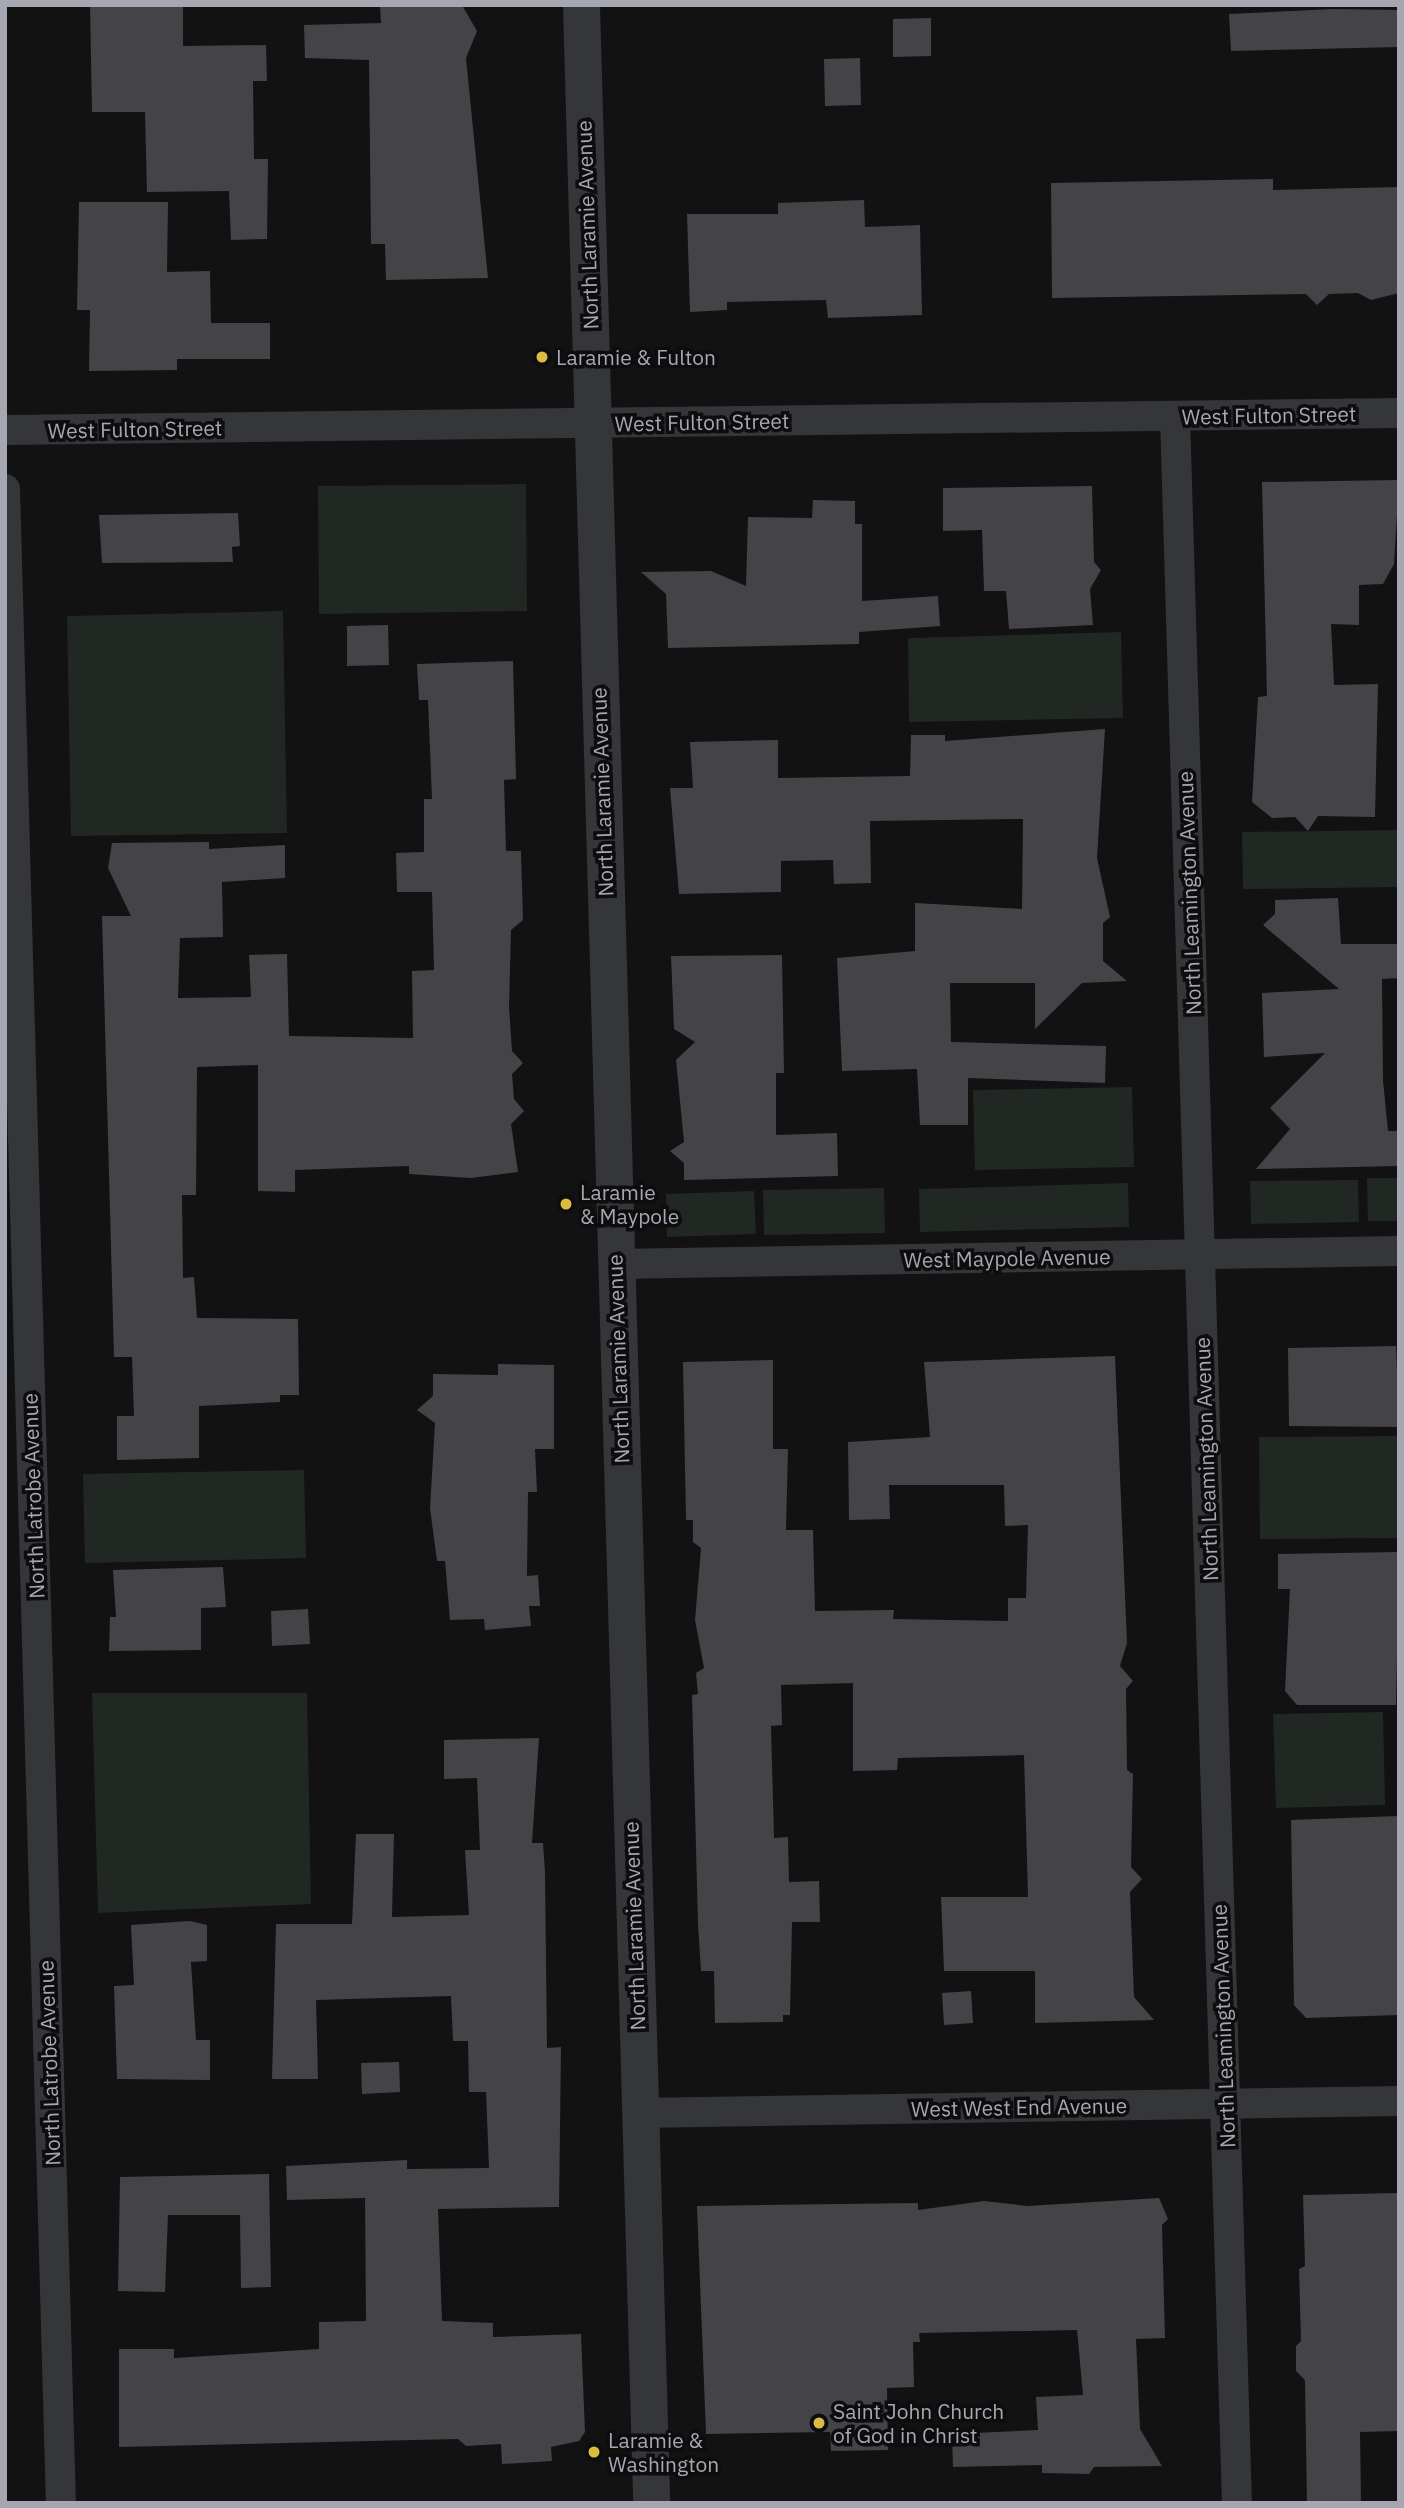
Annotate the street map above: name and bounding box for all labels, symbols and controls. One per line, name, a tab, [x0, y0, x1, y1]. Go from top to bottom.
street label: North Laramie Avenue	[571, 120, 603, 330]
place label: Laramie & Fulton	[556, 344, 716, 370]
marker: Laramie & Fulton	[534, 349, 550, 365]
street label: West Fulton Street	[1181, 401, 1357, 429]
street label: West Fulton Street	[614, 408, 790, 436]
street label: West Fulton Street	[47, 415, 223, 443]
street label: North Laramie Avenue	[586, 687, 618, 897]
street label: North Leamington Avenue	[1172, 770, 1206, 1016]
place label: Laramie & Maypole	[580, 1179, 679, 1229]
marker: Laramie & Maypole	[558, 1196, 574, 1212]
street label: West Maypole Avenue	[903, 1244, 1111, 1272]
street label: North Laramie Avenue	[602, 1254, 634, 1464]
street label: North Leamington Avenue	[1189, 1336, 1223, 1582]
street label: North Latrobe Avenue	[17, 1393, 49, 1599]
street label: North Laramie Avenue	[618, 1821, 650, 2031]
street label: North Leamington Avenue	[1206, 1903, 1240, 2149]
street label: North Latrobe Avenue	[33, 1960, 65, 2166]
street label: West West End Avenue	[911, 2093, 1127, 2121]
place label: Saint John Church of God in Christ	[833, 2398, 1004, 2448]
marker: Saint John Church of God in Christ	[811, 2415, 827, 2431]
place label: Laramie & Washington	[608, 2427, 719, 2477]
marker: Laramie & Washington	[586, 2444, 602, 2460]

